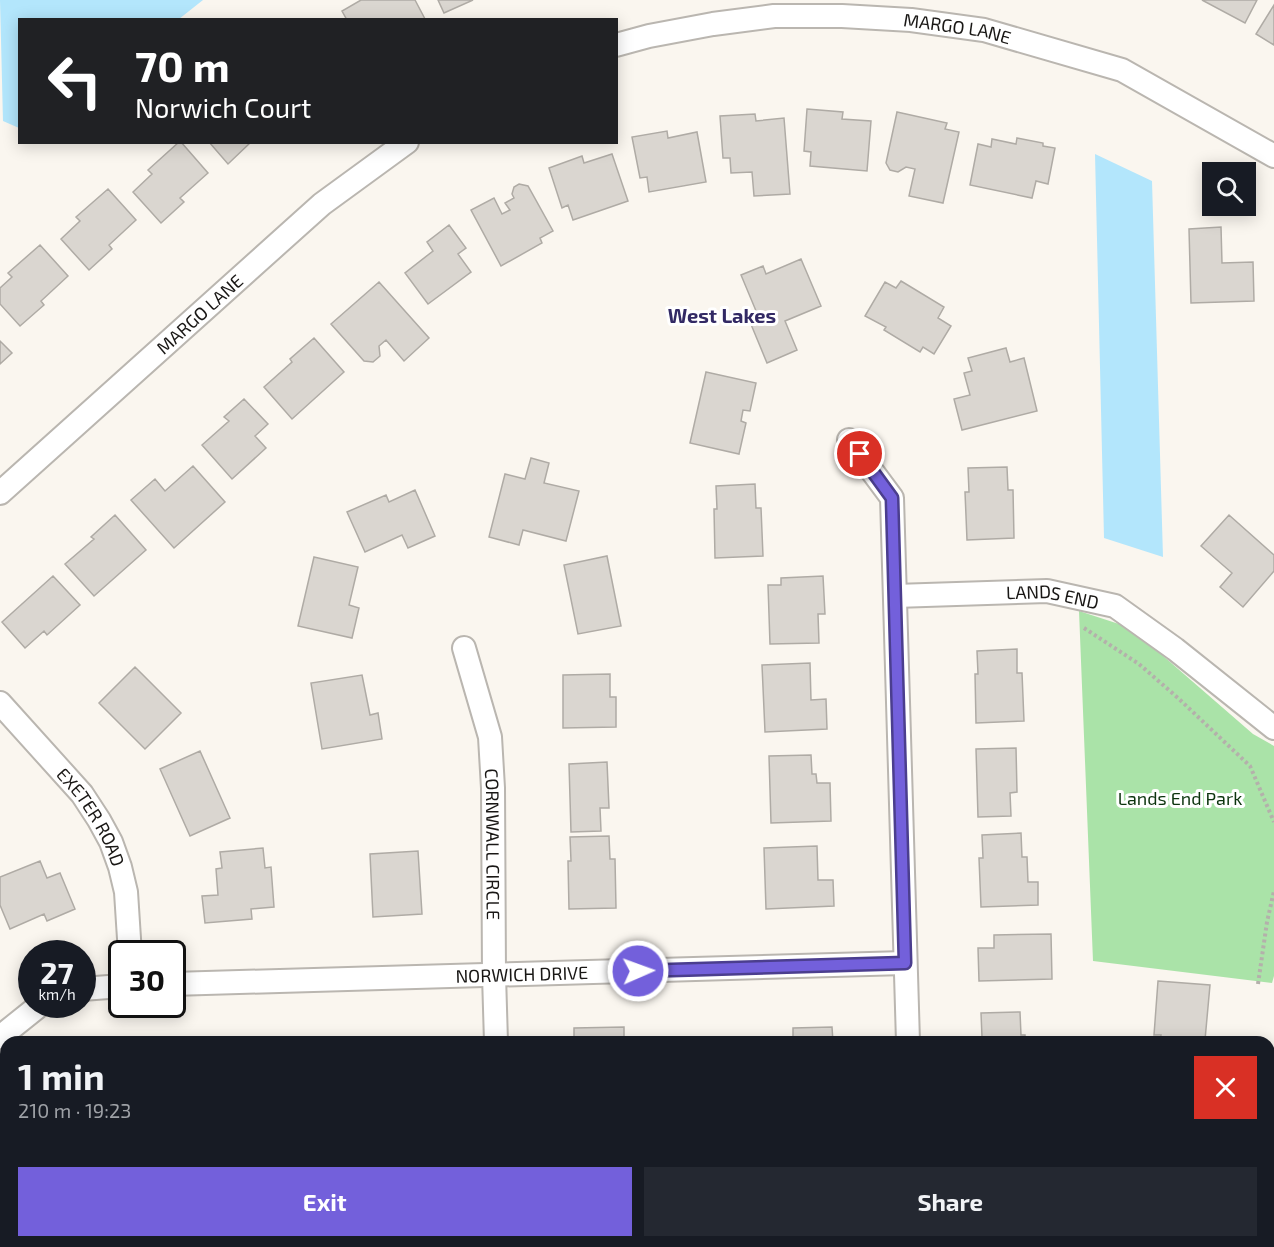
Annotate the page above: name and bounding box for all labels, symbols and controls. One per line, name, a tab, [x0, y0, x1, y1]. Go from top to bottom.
street label: MARGO LANE	[902, 8, 1014, 48]
text: 70 m	[135, 40, 230, 90]
icon: left	[36, 42, 114, 120]
text: Norwich Court	[135, 91, 311, 123]
map controls	[1202, 162, 1256, 216]
button: search	[1202, 162, 1256, 216]
street label: MARGO LANE	[152, 269, 247, 358]
district label: West Lakes	[668, 303, 776, 327]
pin	[834, 428, 885, 479]
icon: arrive	[843, 437, 876, 470]
street label: LANDS END	[1006, 580, 1101, 613]
street label: EXETER ROAD	[52, 763, 130, 869]
street label: CORNWALL CIRCLE	[481, 768, 505, 920]
park label: Lands End Park	[1118, 787, 1242, 809]
position arrow	[606, 939, 670, 1003]
speed limit sign: 30	[108, 940, 186, 1018]
text: 27	[40, 954, 74, 990]
street label: NORWICH DRIVE	[455, 961, 589, 987]
text: km/h	[38, 985, 76, 1003]
text: 1 min	[18, 1054, 105, 1097]
button: close	[1194, 1056, 1257, 1119]
text: 210 m · 19:23	[18, 1098, 131, 1122]
button: Exit	[18, 1167, 632, 1236]
button: Share	[644, 1167, 1257, 1236]

